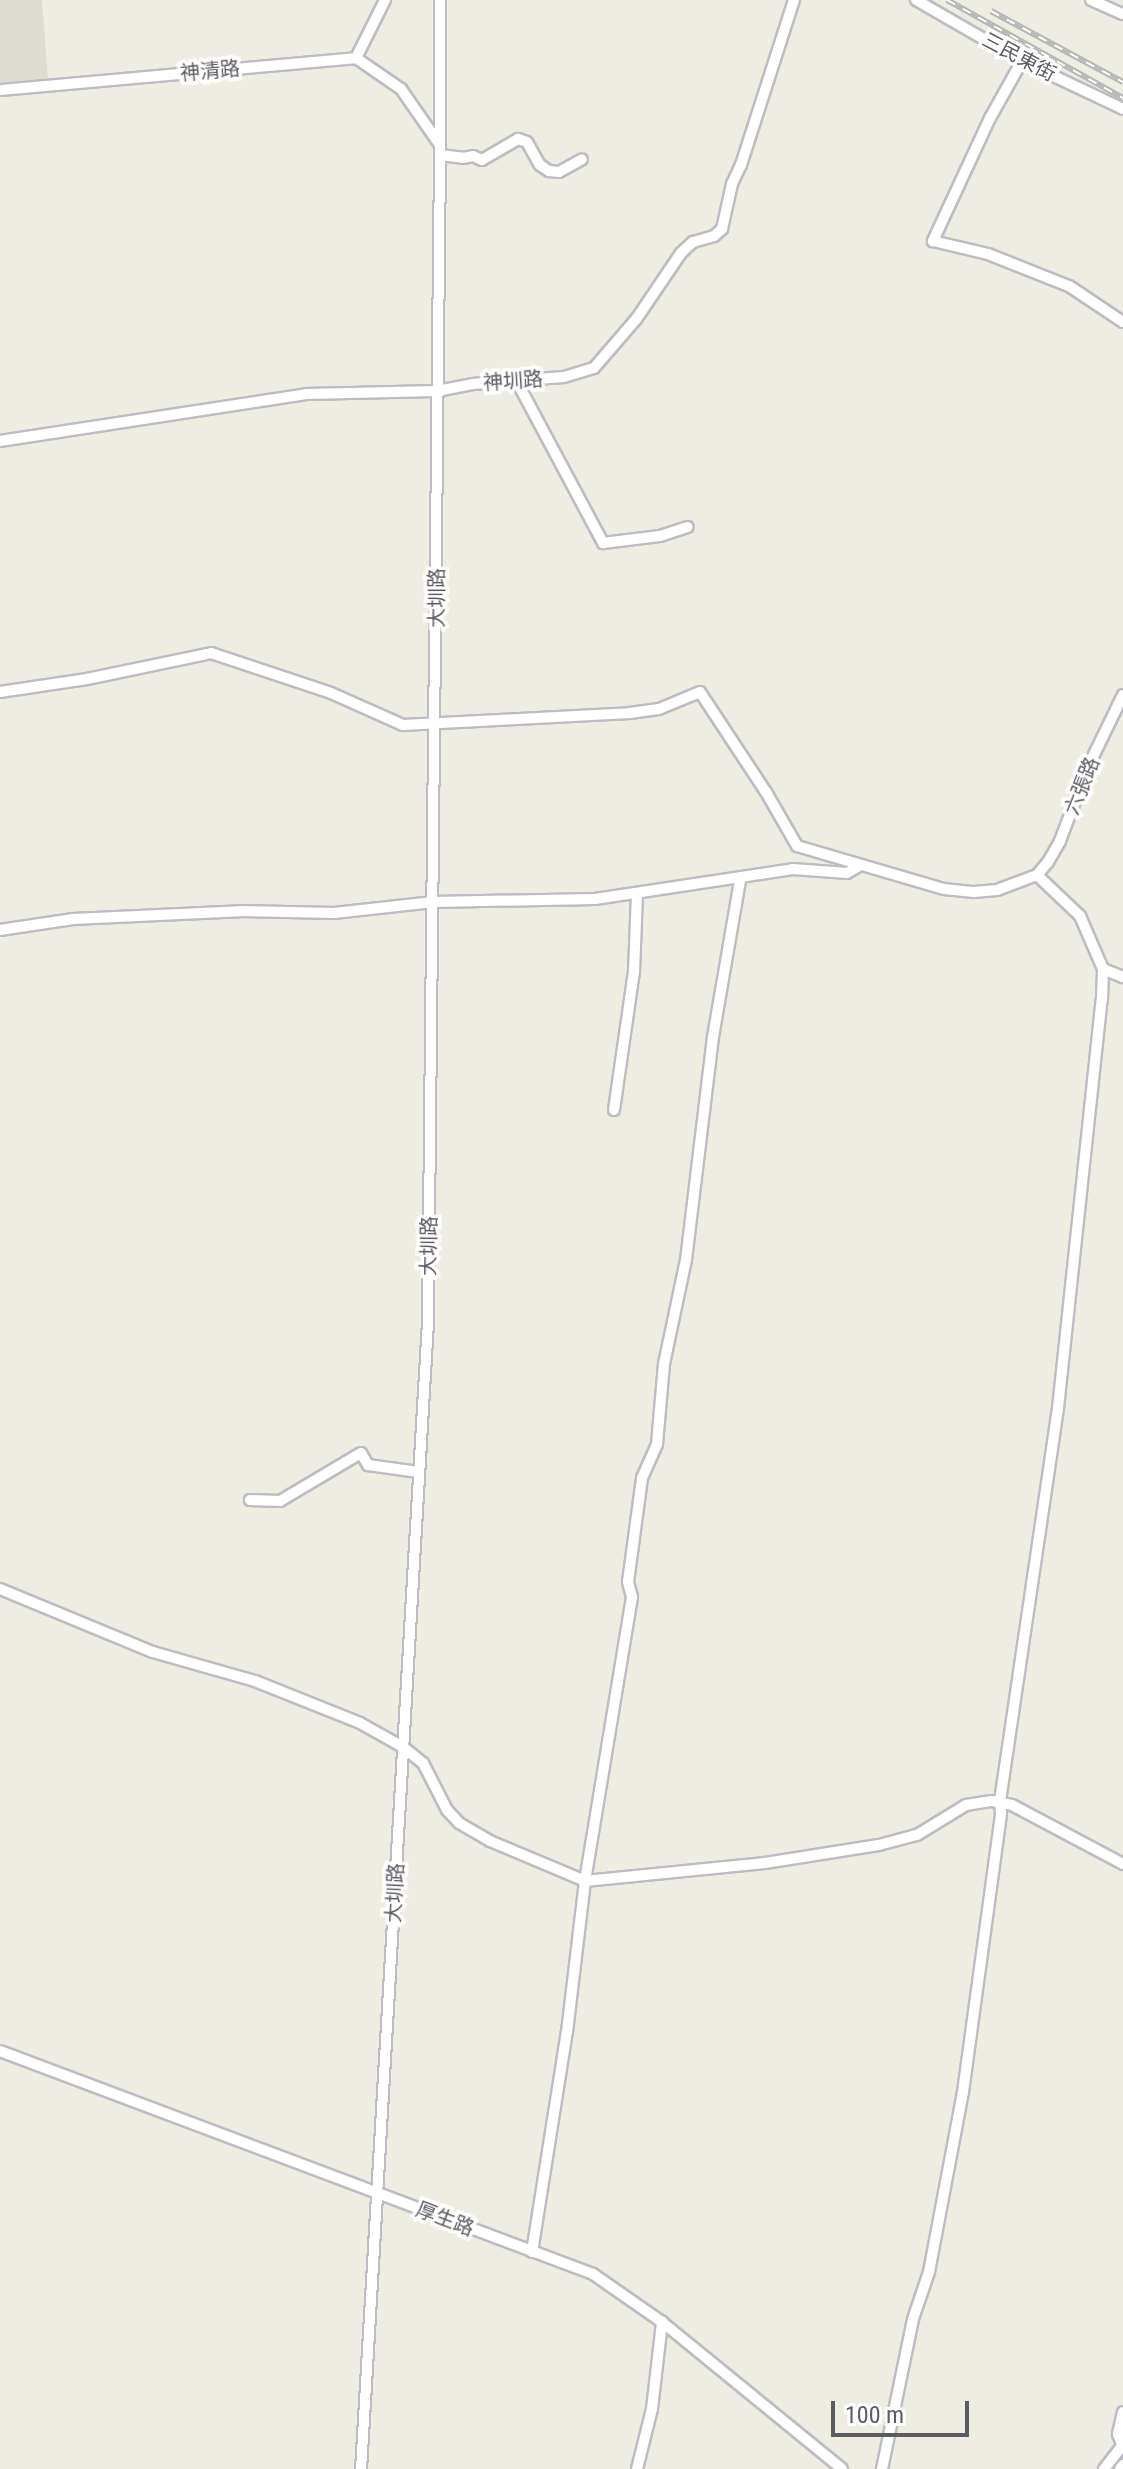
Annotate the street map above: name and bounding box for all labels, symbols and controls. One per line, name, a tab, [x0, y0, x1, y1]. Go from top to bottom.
street label: 三民東街	[978, 28, 1060, 86]
street label: 神清路	[179, 56, 241, 86]
street label: 神圳路	[482, 367, 544, 395]
street label: 大圳路	[425, 568, 449, 628]
street label: 六張路	[1060, 754, 1104, 818]
street label: 大圳路	[416, 1216, 442, 1276]
street label: 大圳路	[381, 1862, 409, 1924]
street label: 厚生路	[413, 2197, 477, 2241]
scale bar	[835, 2385, 973, 2435]
text: 100 m	[845, 2401, 904, 2429]

